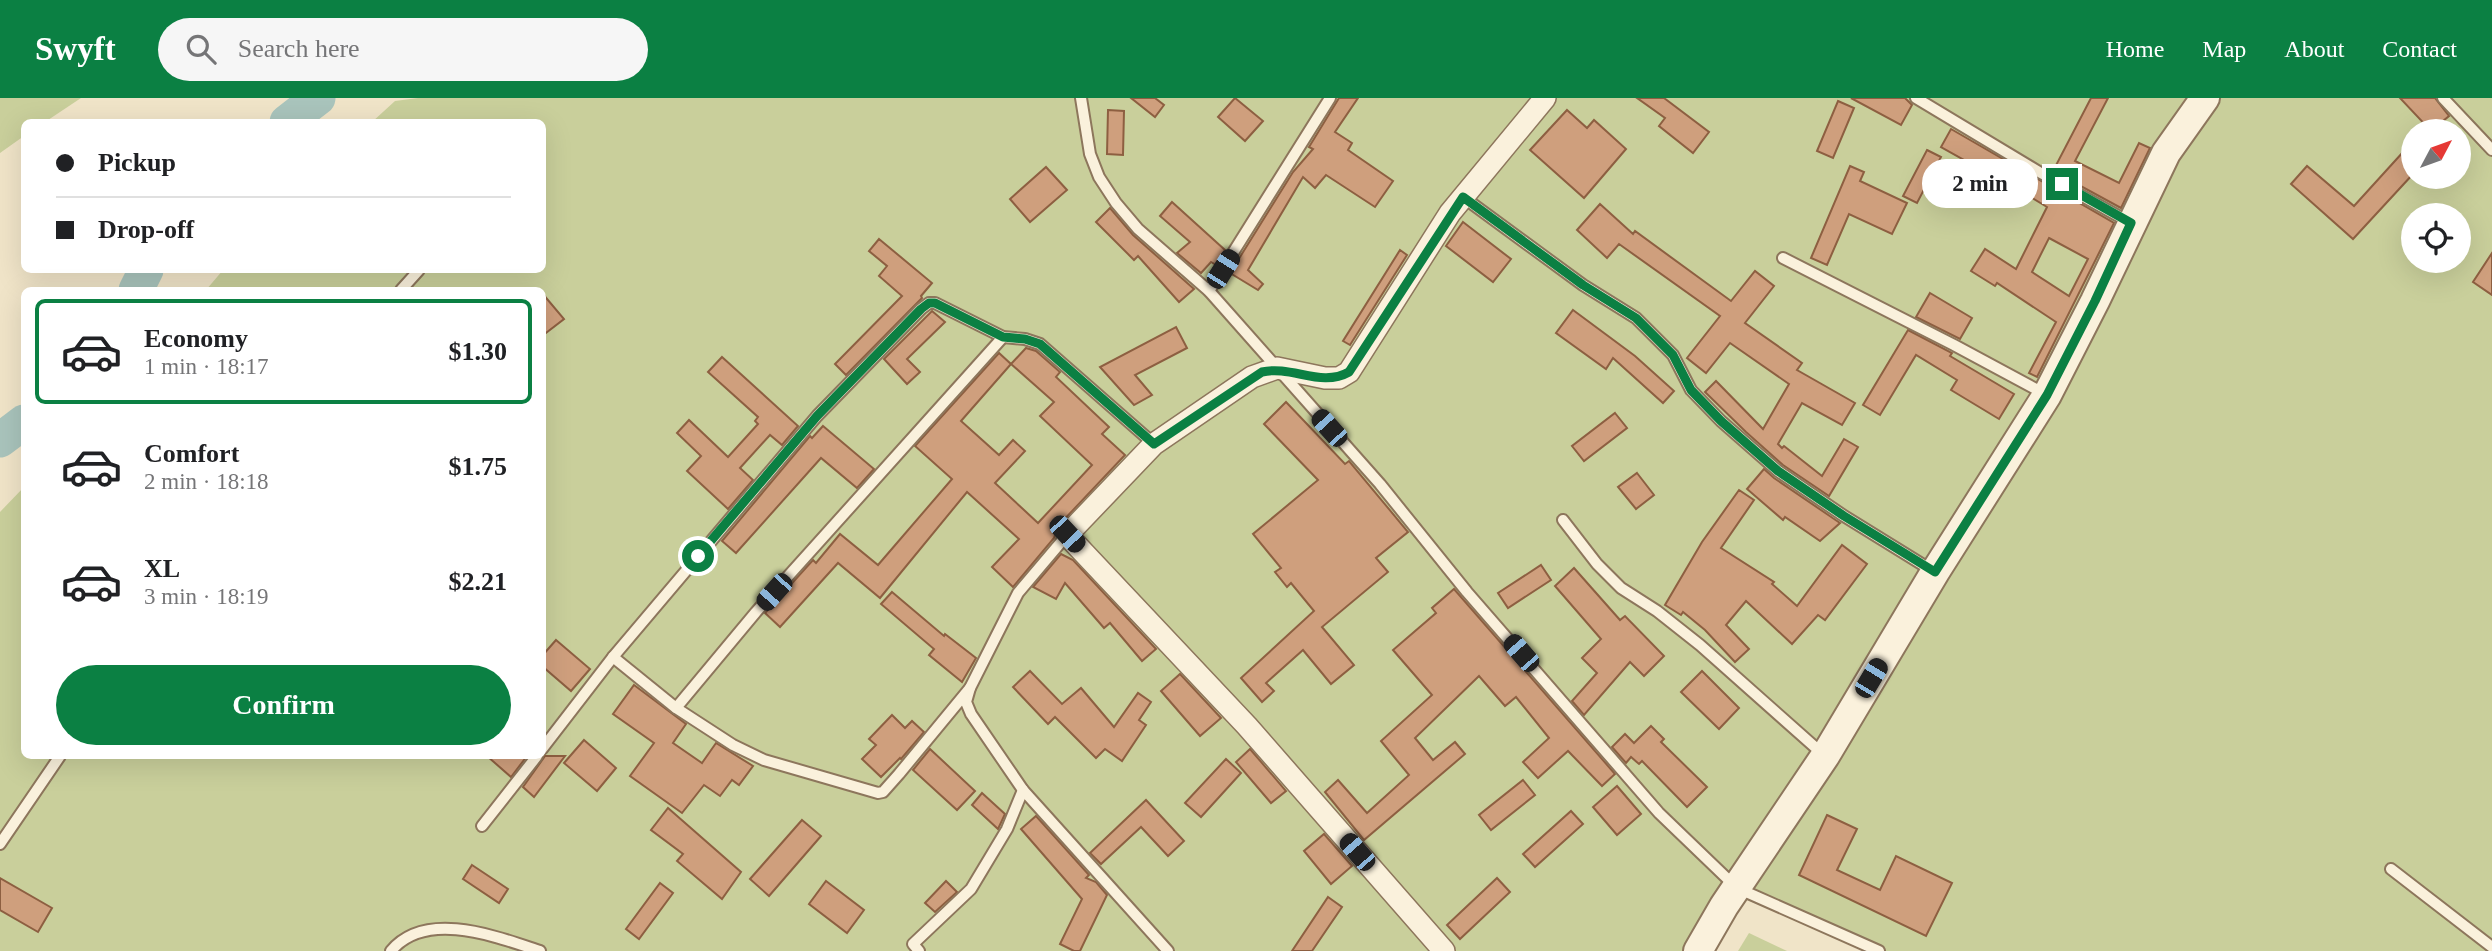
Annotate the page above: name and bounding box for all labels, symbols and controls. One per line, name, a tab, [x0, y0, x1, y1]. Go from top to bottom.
search box	[158, 18, 648, 81]
icon: search	[182, 30, 220, 68]
text: Swyft	[35, 31, 116, 67]
text: Search here	[238, 34, 360, 63]
text: Home	[2106, 36, 2164, 62]
text: Map	[2202, 36, 2246, 62]
text: About	[2284, 36, 2344, 62]
text: Contact	[2382, 36, 2457, 62]
north arrow	[2401, 119, 2471, 189]
map controls	[2401, 119, 2471, 273]
text: Pickup	[98, 148, 176, 177]
callout: 2 min	[1922, 160, 2038, 208]
route end	[2046, 168, 2078, 200]
text: 2 min	[1952, 171, 2008, 196]
button: locate	[2401, 203, 2471, 273]
text: Drop-off	[98, 215, 194, 244]
car	[1203, 246, 1244, 292]
icon: car	[60, 320, 123, 383]
text: Economy	[144, 324, 248, 353]
text: $1.30	[449, 337, 507, 366]
text: 1 min · 18:17	[144, 354, 269, 379]
car	[1308, 405, 1351, 451]
icon: car	[60, 435, 123, 498]
text: Comfort	[144, 439, 239, 468]
text: $1.75	[449, 452, 507, 481]
text: 2 min · 18:18	[144, 469, 269, 494]
car	[1045, 511, 1090, 557]
route start	[682, 540, 714, 572]
icon: car	[60, 550, 123, 613]
text: XL	[144, 554, 180, 583]
text: $2.21	[449, 567, 507, 596]
car	[753, 569, 796, 615]
text: 3 min · 18:19	[144, 584, 269, 609]
car	[1500, 630, 1543, 676]
car	[1852, 655, 1891, 701]
button: Confirm	[56, 665, 511, 745]
car	[1336, 829, 1379, 875]

